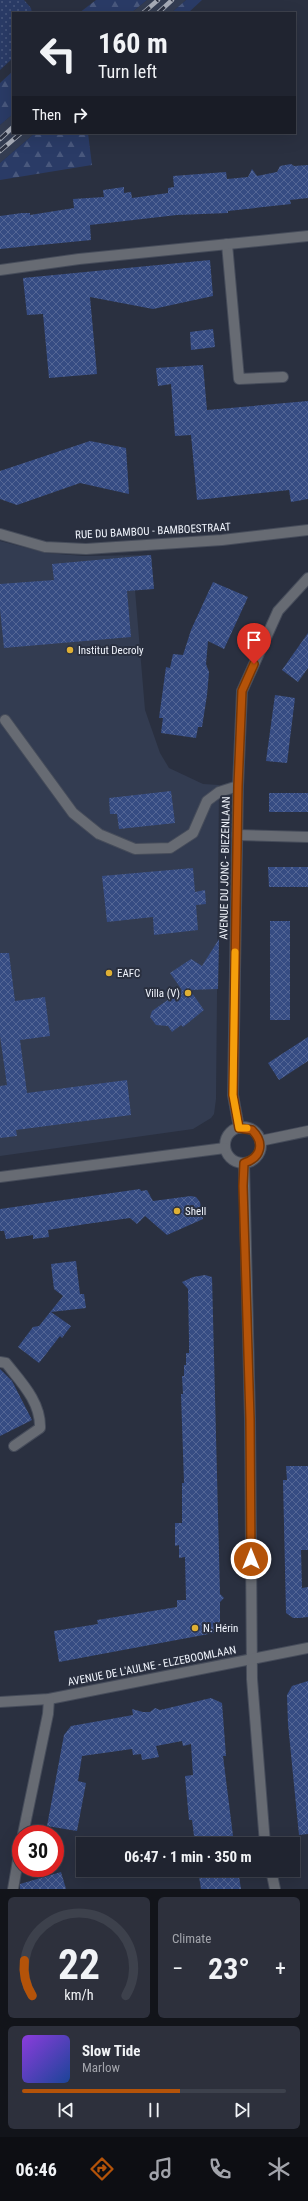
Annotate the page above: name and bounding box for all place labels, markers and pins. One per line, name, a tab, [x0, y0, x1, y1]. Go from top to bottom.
pin	[237, 623, 271, 664]
place label: Institut Decroly	[78, 644, 144, 657]
marker: Institut Decroly	[65, 645, 75, 655]
place label: EAFC	[117, 967, 140, 980]
marker: EAFC	[104, 968, 114, 978]
place label: Villa (V)	[145, 987, 180, 1000]
marker: Villa (V)	[183, 988, 193, 998]
place label: Shell	[185, 1205, 206, 1218]
marker: Shell	[172, 1206, 182, 1216]
place label: N. Hérin	[203, 1622, 238, 1635]
marker: N. Hérin	[190, 1623, 200, 1633]

